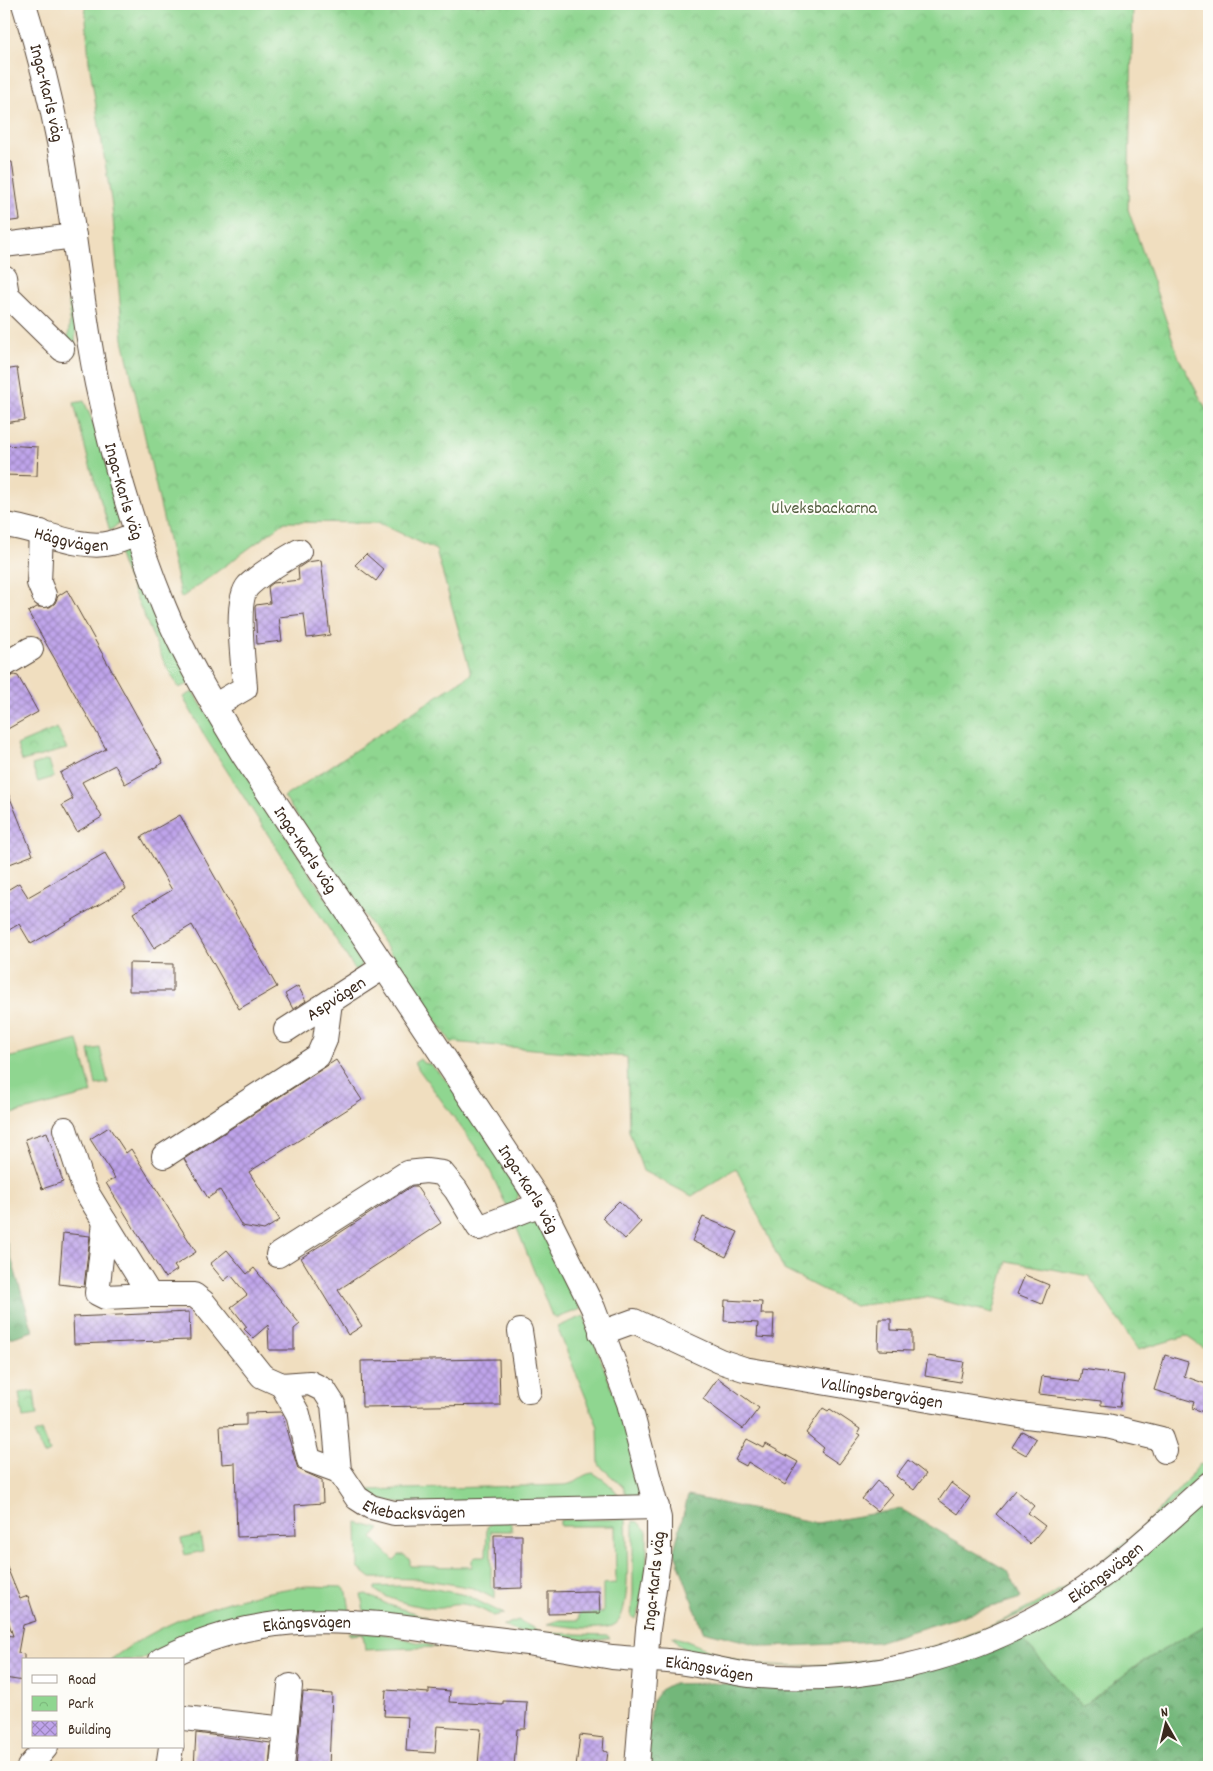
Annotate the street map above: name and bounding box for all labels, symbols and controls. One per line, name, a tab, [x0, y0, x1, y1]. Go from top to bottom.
street label: Inga-Karls väg	[21, 41, 69, 145]
street label: Inga-Karls väg	[96, 440, 148, 544]
park label: Ulveksbackarna	[771, 497, 878, 522]
street label: Häggvägen	[31, 522, 110, 560]
street label: Inga-Karls väg	[266, 802, 342, 900]
street label: Aspvägen	[302, 972, 372, 1029]
street label: Inga-Karls väg	[490, 1141, 564, 1238]
street label: Vallingsbergvägen	[818, 1372, 945, 1417]
street label: Ekebacksvägen	[356, 1494, 465, 1528]
street label: Inga-Karls väg	[638, 1530, 673, 1632]
street label: Ekängsvägen	[1064, 1537, 1150, 1611]
street label: Ekängsvägen	[261, 1611, 352, 1641]
street label: Ekängsvägen	[664, 1651, 755, 1690]
legend	[22, 1658, 185, 1748]
text: Road	[68, 1670, 96, 1692]
text: Park	[68, 1694, 94, 1716]
north arrow	[1140, 1698, 1190, 1748]
text: N	[1160, 1703, 1169, 1723]
text: Building	[68, 1720, 111, 1742]

